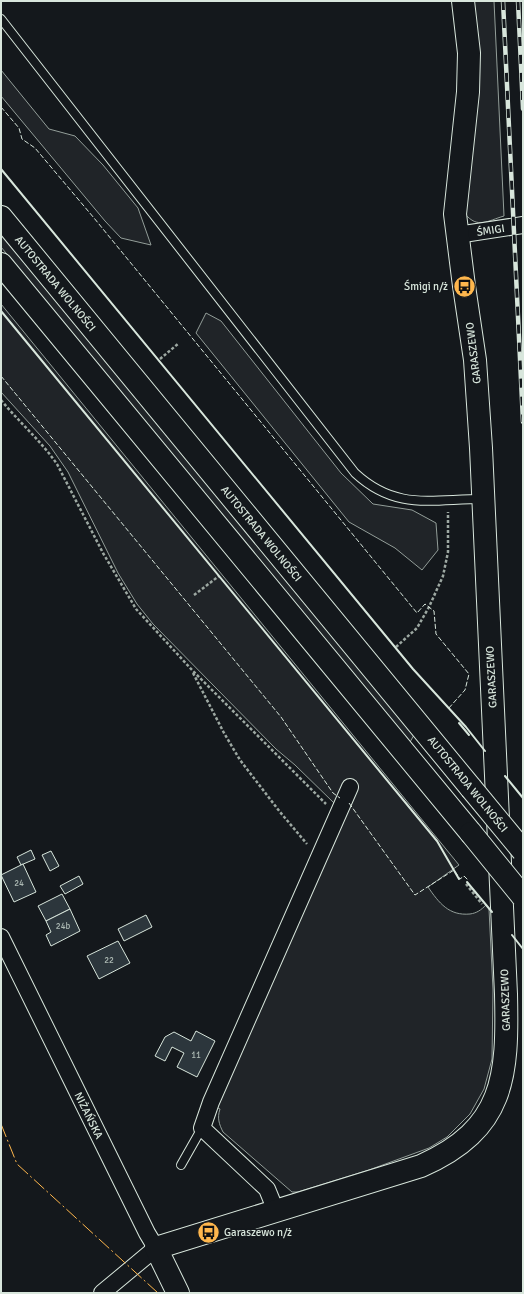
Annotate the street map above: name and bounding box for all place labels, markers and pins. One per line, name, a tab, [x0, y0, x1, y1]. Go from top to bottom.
bus stop icon: Śmigi n/ż	[451, 273, 477, 299]
place label: Śmigi n/ż	[404, 279, 448, 293]
bus stop icon: Garaszewo n/ż	[195, 1219, 221, 1245]
place label: Garaszewo n/ż	[224, 1226, 292, 1239]

